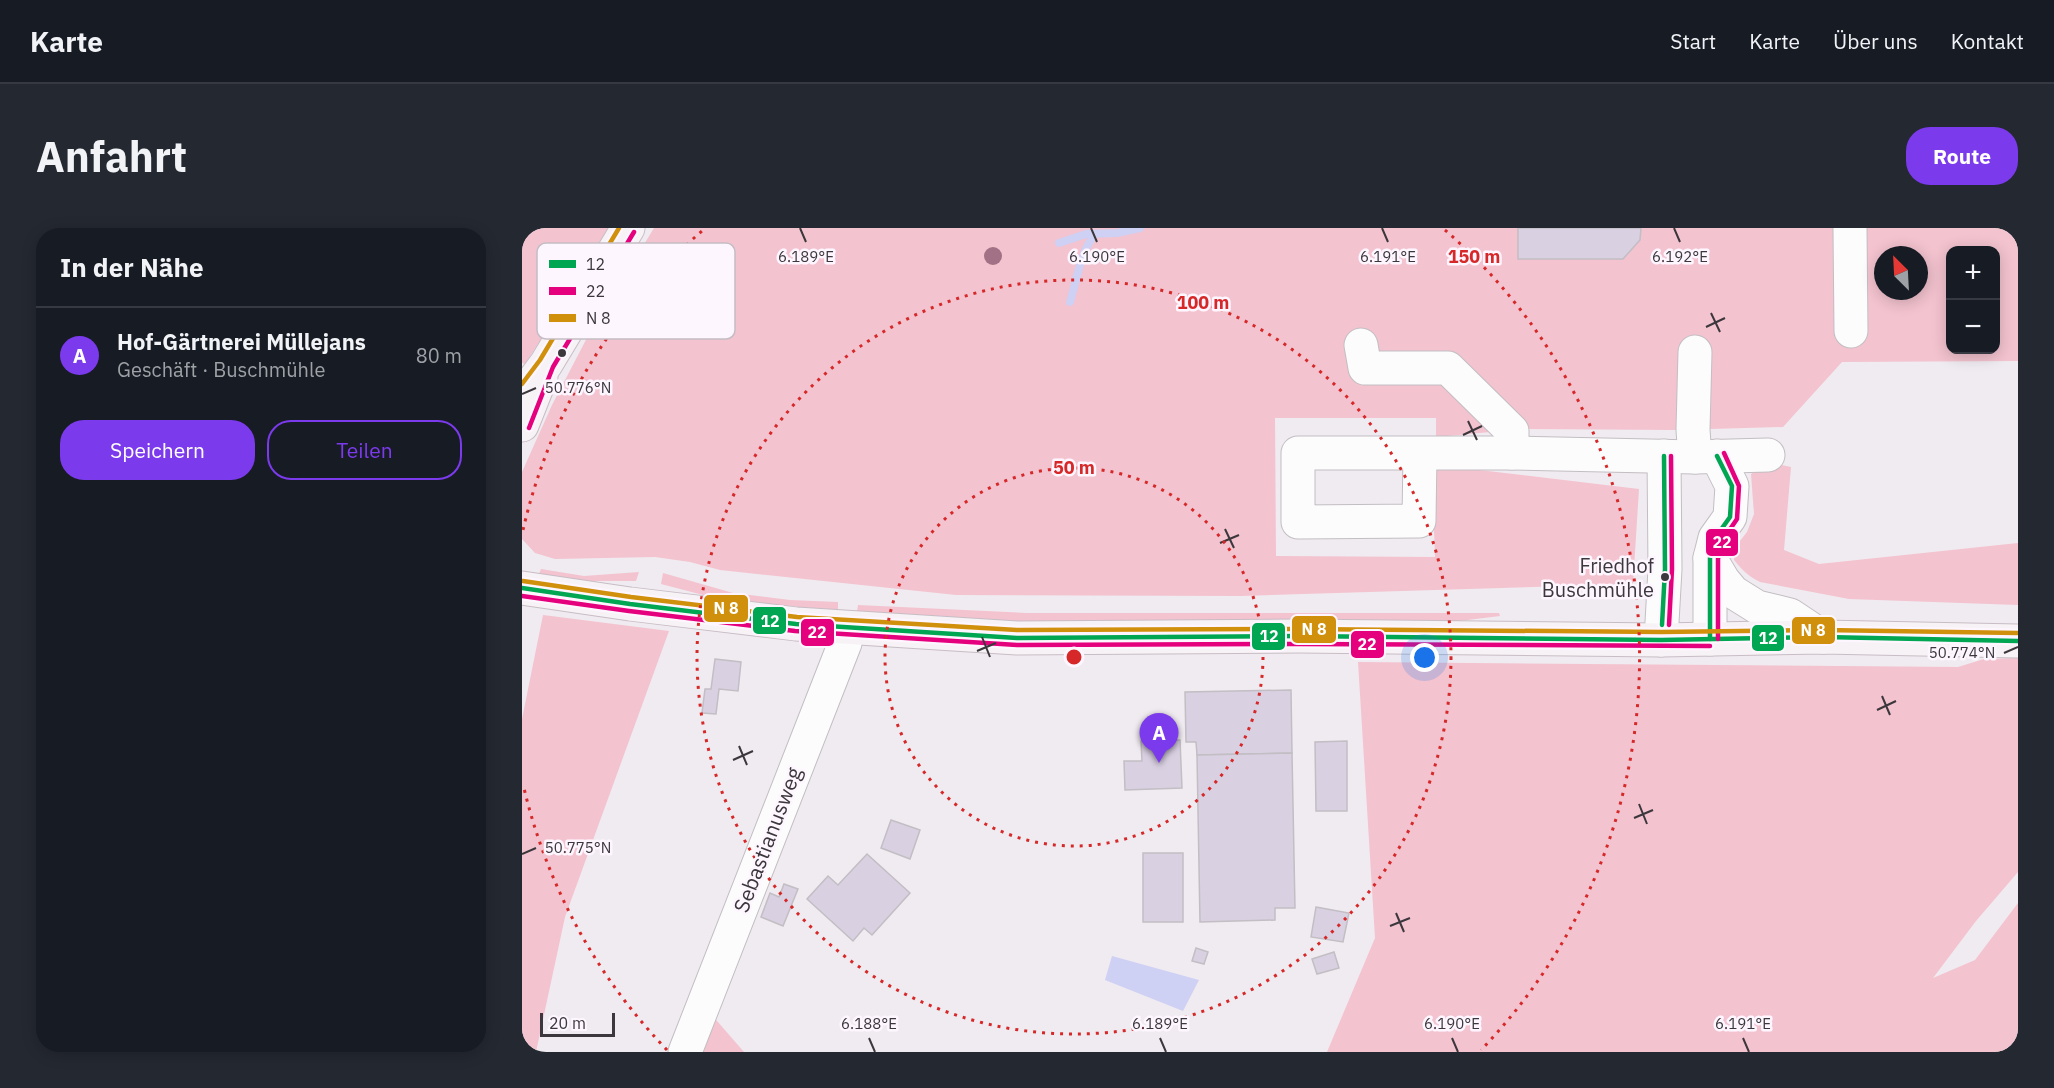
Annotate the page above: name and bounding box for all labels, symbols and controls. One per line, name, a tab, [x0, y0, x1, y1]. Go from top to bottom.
text: Karte	[30, 23, 103, 60]
text: Start	[1670, 27, 1716, 55]
text: Karte	[1749, 27, 1800, 55]
text: Über uns	[1833, 27, 1918, 55]
text: Kontakt	[1951, 27, 2024, 55]
button: Route	[1906, 127, 2018, 185]
text: Anfahrt	[36, 129, 187, 184]
legend	[537, 243, 735, 339]
text: 150 m	[1448, 245, 1500, 268]
north arrow	[1874, 246, 1928, 300]
map controls	[1946, 246, 2000, 354]
button: +	[1946, 246, 2000, 300]
text: 6.189°E	[778, 247, 834, 266]
text: 6.190°E	[1069, 247, 1125, 266]
text: 6.191°E	[1360, 247, 1416, 266]
text: 6.192°E	[1652, 247, 1708, 266]
text: In der Nähe	[60, 250, 204, 284]
text: 12	[586, 254, 605, 274]
text: 22	[586, 281, 605, 301]
text: 100 m	[1177, 291, 1229, 314]
button: −	[1946, 300, 2000, 354]
text: N 8	[586, 308, 611, 328]
text: Hof-Gärtnerei Müllejans	[117, 327, 366, 356]
text: A	[73, 342, 86, 369]
text: 80 m	[416, 342, 462, 369]
unlabelled marker	[556, 347, 568, 359]
text: Geschäft · Buschmühle	[117, 356, 325, 383]
text: 50.776°N	[545, 378, 611, 397]
button: Speichern	[60, 420, 255, 480]
button: Teilen	[267, 420, 462, 480]
text: 50 m	[1053, 456, 1095, 479]
line badge: 22	[1705, 528, 1739, 557]
text: 22	[1712, 532, 1732, 552]
place label: Friedhof Buschmühle	[1542, 552, 1655, 603]
marker: Friedhof Buschmühle	[1659, 571, 1671, 583]
line badge: N 8	[703, 594, 749, 623]
text: N 8	[714, 598, 738, 618]
line badge: 12	[752, 606, 787, 635]
text: 12	[760, 611, 780, 631]
line badge: N 8	[1291, 615, 1337, 644]
line badge: N 8	[1791, 616, 1836, 645]
line badge: 22	[800, 618, 835, 647]
text: N 8	[1302, 619, 1326, 639]
text: N 8	[1801, 620, 1825, 640]
text: 22	[807, 622, 827, 642]
line badge: 12	[1251, 622, 1286, 651]
line badge: 12	[1751, 624, 1785, 652]
text: 12	[1259, 626, 1279, 646]
text: 12	[1758, 628, 1778, 648]
line badge: 22	[1350, 630, 1385, 659]
text: 22	[1357, 634, 1377, 654]
your location	[1410, 643, 1439, 672]
text: 50.774°N	[1929, 643, 1995, 662]
centre of rings	[1064, 647, 1084, 667]
pin: A	[1140, 714, 1178, 763]
street label: Sebastianusweg	[726, 763, 808, 916]
text: 50.775°N	[545, 838, 611, 857]
scale bar	[540, 1010, 615, 1038]
text: 20 m	[549, 1013, 586, 1033]
text: 6.188°E	[841, 1014, 897, 1033]
text: 6.189°E	[1132, 1014, 1188, 1033]
text: 6.190°E	[1424, 1014, 1480, 1033]
text: 6.191°E	[1715, 1014, 1771, 1033]

